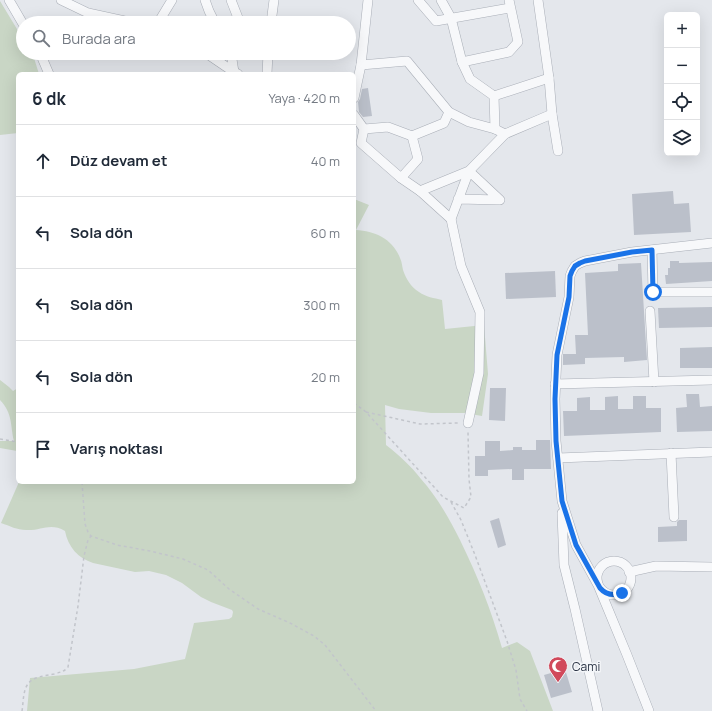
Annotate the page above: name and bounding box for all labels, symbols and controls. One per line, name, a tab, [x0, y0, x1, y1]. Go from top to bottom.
map controls	[664, 12, 700, 156]
button: +	[664, 12, 700, 48]
search box	[16, 16, 356, 60]
icon: search	[30, 27, 52, 49]
text: Burada ara	[62, 28, 136, 49]
button: −	[664, 48, 700, 84]
button: locate	[664, 84, 700, 120]
text: 6 dk	[32, 87, 66, 110]
text: Yaya · 420 m	[268, 89, 340, 107]
button: layers	[664, 120, 700, 156]
icon: ahead	[32, 150, 54, 172]
text: Düz devam et	[70, 150, 167, 171]
text: 40 m	[311, 152, 340, 170]
icon: left	[32, 222, 54, 244]
text: Sola dön	[70, 222, 133, 243]
text: 60 m	[310, 224, 340, 242]
route start	[644, 283, 662, 301]
icon: left	[32, 294, 54, 316]
text: Sola dön	[70, 294, 133, 315]
text: 300 m	[303, 296, 340, 314]
icon: left	[32, 366, 54, 388]
text: Sola dön	[70, 366, 133, 387]
text: 20 m	[311, 368, 340, 386]
icon: arrive	[32, 438, 54, 460]
text: Varış noktası	[70, 438, 163, 459]
route end	[613, 584, 631, 602]
mosque icon: Cami	[547, 655, 569, 683]
place label: Cami	[572, 658, 600, 675]

